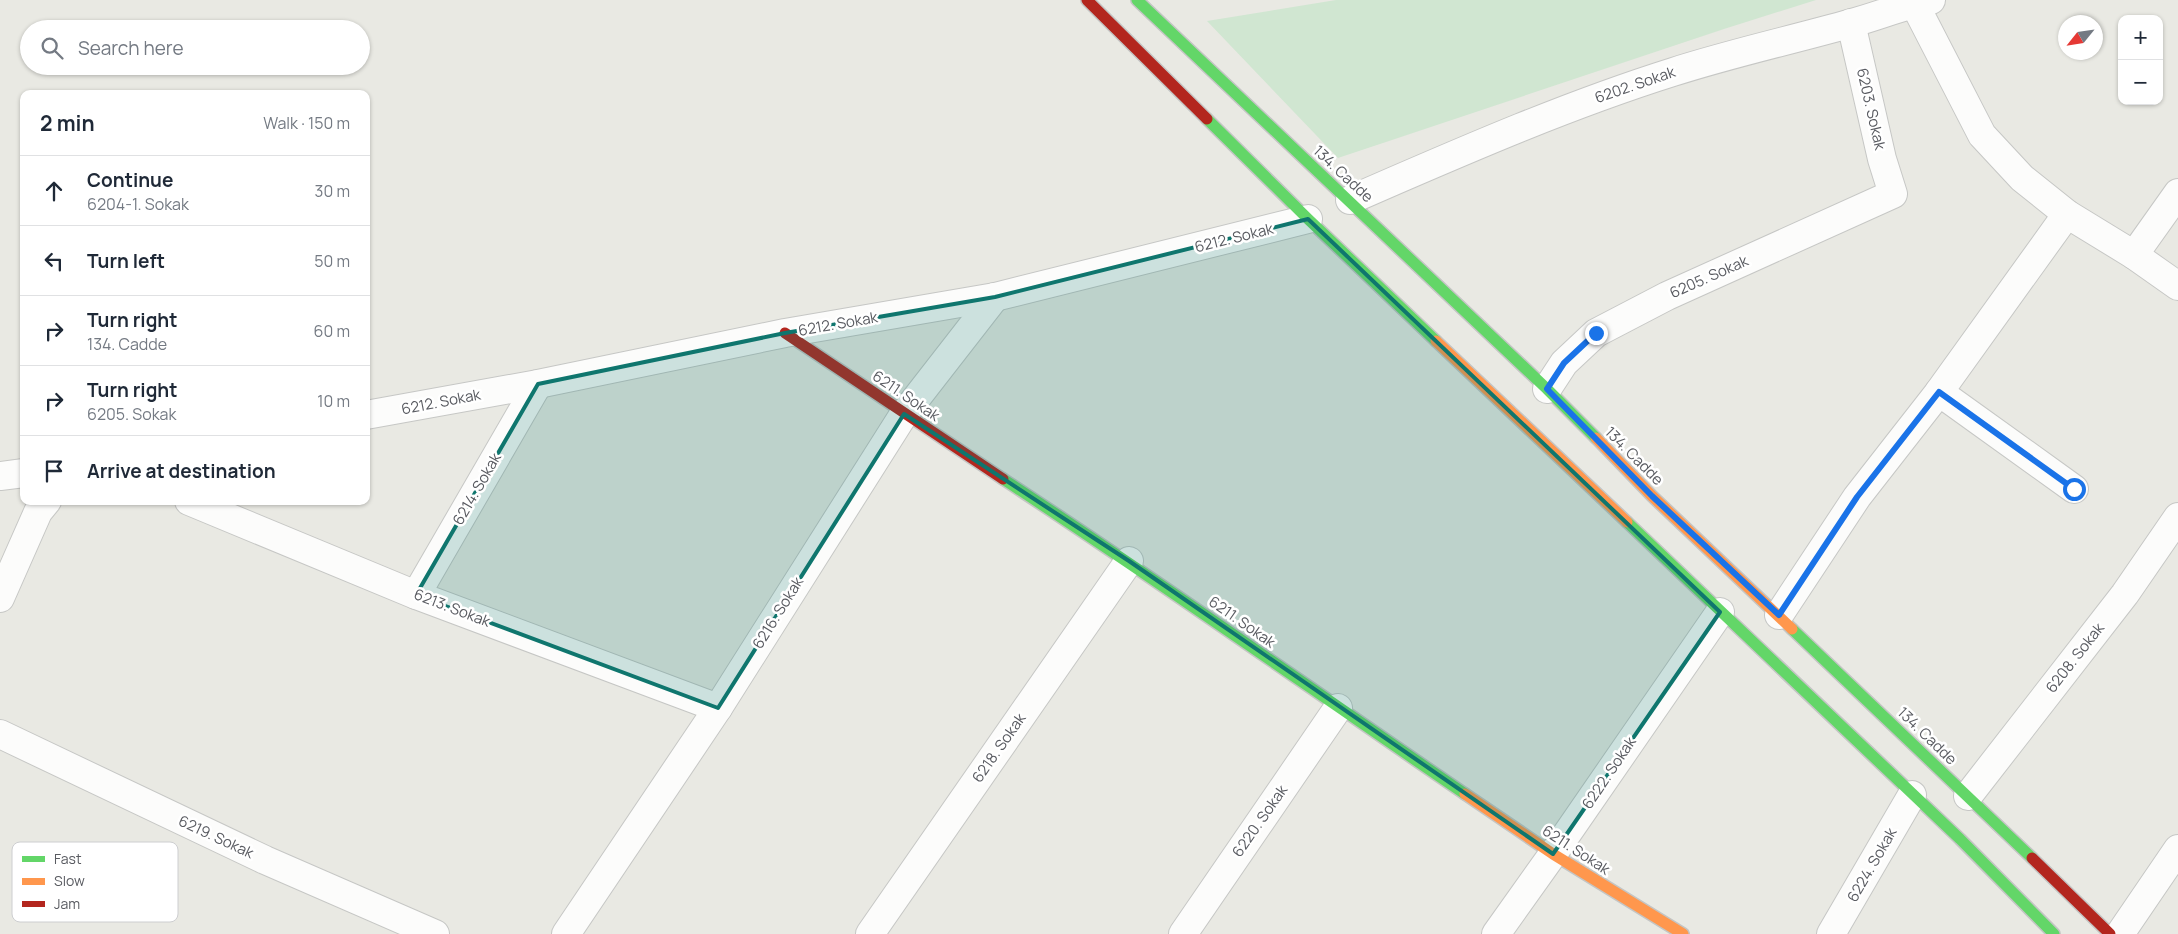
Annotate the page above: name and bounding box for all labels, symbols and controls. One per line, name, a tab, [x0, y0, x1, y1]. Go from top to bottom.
north arrow	[2058, 15, 2103, 60]
map controls	[2118, 15, 2163, 105]
button: +	[2118, 15, 2163, 60]
search box	[20, 20, 370, 75]
icon: search	[38, 34, 66, 62]
text: Search here	[78, 35, 184, 61]
button: −	[2118, 60, 2163, 105]
street label: 6202. Sokak	[1592, 61, 1678, 108]
street label: 6203. Sokak	[1852, 66, 1891, 152]
text: 2 min	[40, 109, 95, 137]
text: Walk · 150 m	[263, 112, 350, 134]
street label: 134. Cadde	[1309, 140, 1378, 207]
text: Continue	[87, 167, 173, 193]
icon: ahead	[40, 177, 68, 205]
text: 30 m	[315, 180, 350, 202]
text: 6204-1. Sokak	[87, 193, 189, 215]
street label: 6212. Sokak	[1192, 217, 1276, 257]
icon: left	[40, 247, 68, 275]
text: Turn left	[87, 248, 165, 274]
text: 50 m	[314, 250, 350, 272]
street label: 6205. Sokak	[1666, 250, 1752, 303]
street label: 6212. Sokak	[796, 306, 880, 341]
text: Turn right	[87, 307, 177, 333]
icon: right	[40, 317, 68, 345]
text: 60 m	[314, 320, 350, 342]
route end	[1585, 322, 1608, 345]
text: 134. Cadde	[87, 333, 167, 355]
street label: 6211. Sokak	[868, 365, 945, 426]
text: Turn right	[87, 377, 177, 403]
street label: 6212. Sokak	[399, 383, 483, 419]
icon: right	[40, 387, 68, 415]
text: 10 m	[317, 390, 350, 412]
text: 6205. Sokak	[87, 403, 176, 425]
street label: 134. Cadde	[1600, 422, 1668, 490]
street label: 6214. Sokak	[447, 448, 506, 529]
icon: arrive	[40, 457, 68, 485]
text: Arrive at destination	[87, 458, 276, 484]
route start	[2063, 478, 2086, 501]
street label: 6216. Sokak	[747, 572, 808, 653]
street label: 6213. Sokak	[411, 583, 494, 632]
street label: 6211. Sokak	[1205, 591, 1280, 653]
street label: 6208. Sokak	[2041, 618, 2109, 697]
street label: 134. Cadde	[1893, 702, 1962, 769]
street label: 6218. Sokak	[967, 708, 1031, 787]
street label: 6222. Sokak	[1577, 732, 1641, 813]
street label: 6220. Sokak	[1227, 780, 1293, 861]
street label: 6219. Sokak	[175, 810, 258, 863]
street label: 6211. Sokak	[1538, 820, 1615, 880]
street label: 6224. Sokak	[1842, 823, 1902, 906]
legend	[12, 842, 178, 922]
text: Fast	[54, 849, 82, 868]
text: Slow	[54, 871, 85, 890]
text: Jam	[54, 894, 80, 913]

